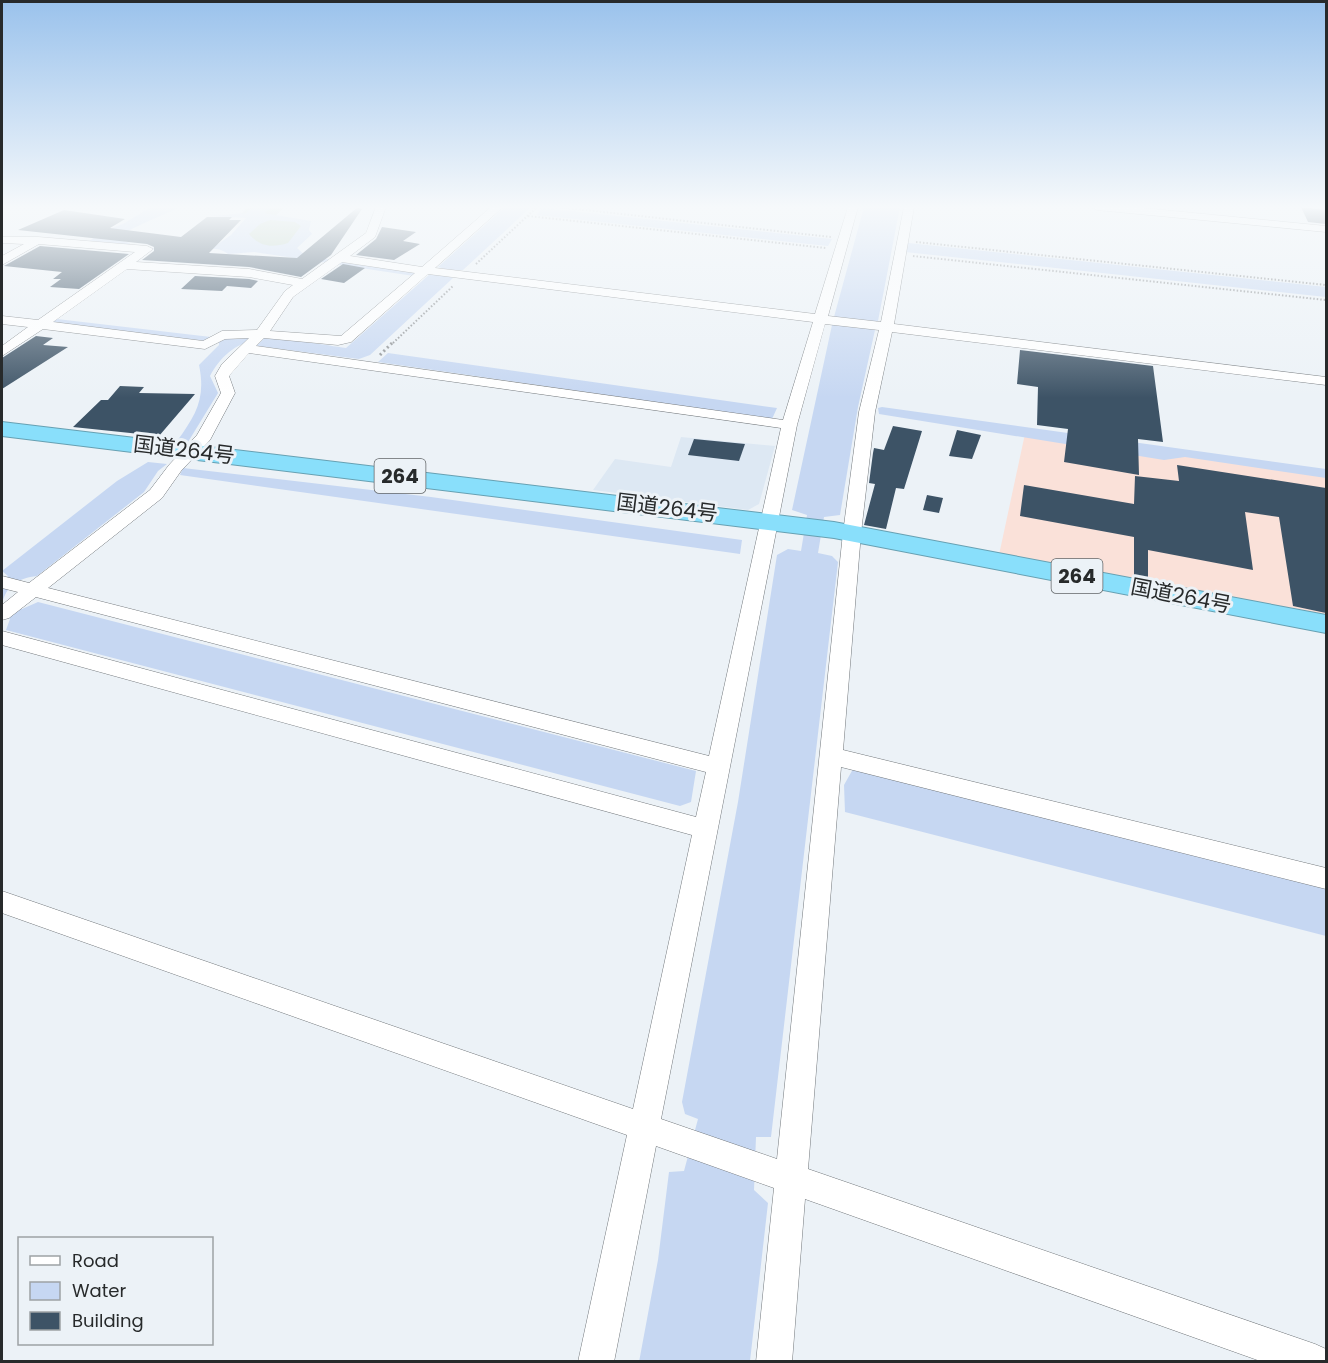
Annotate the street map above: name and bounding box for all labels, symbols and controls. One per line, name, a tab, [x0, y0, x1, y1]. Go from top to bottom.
street label: 国道264号	[132, 429, 236, 470]
road number: 264	[374, 459, 426, 493]
street label: 国道264号	[615, 487, 719, 528]
road number: 264	[1052, 559, 1102, 593]
street label: 国道264号	[1128, 572, 1234, 619]
legend	[18, 1237, 213, 1345]
text: Road	[72, 1248, 119, 1273]
text: Water	[72, 1278, 126, 1303]
text: Building	[72, 1308, 144, 1333]

